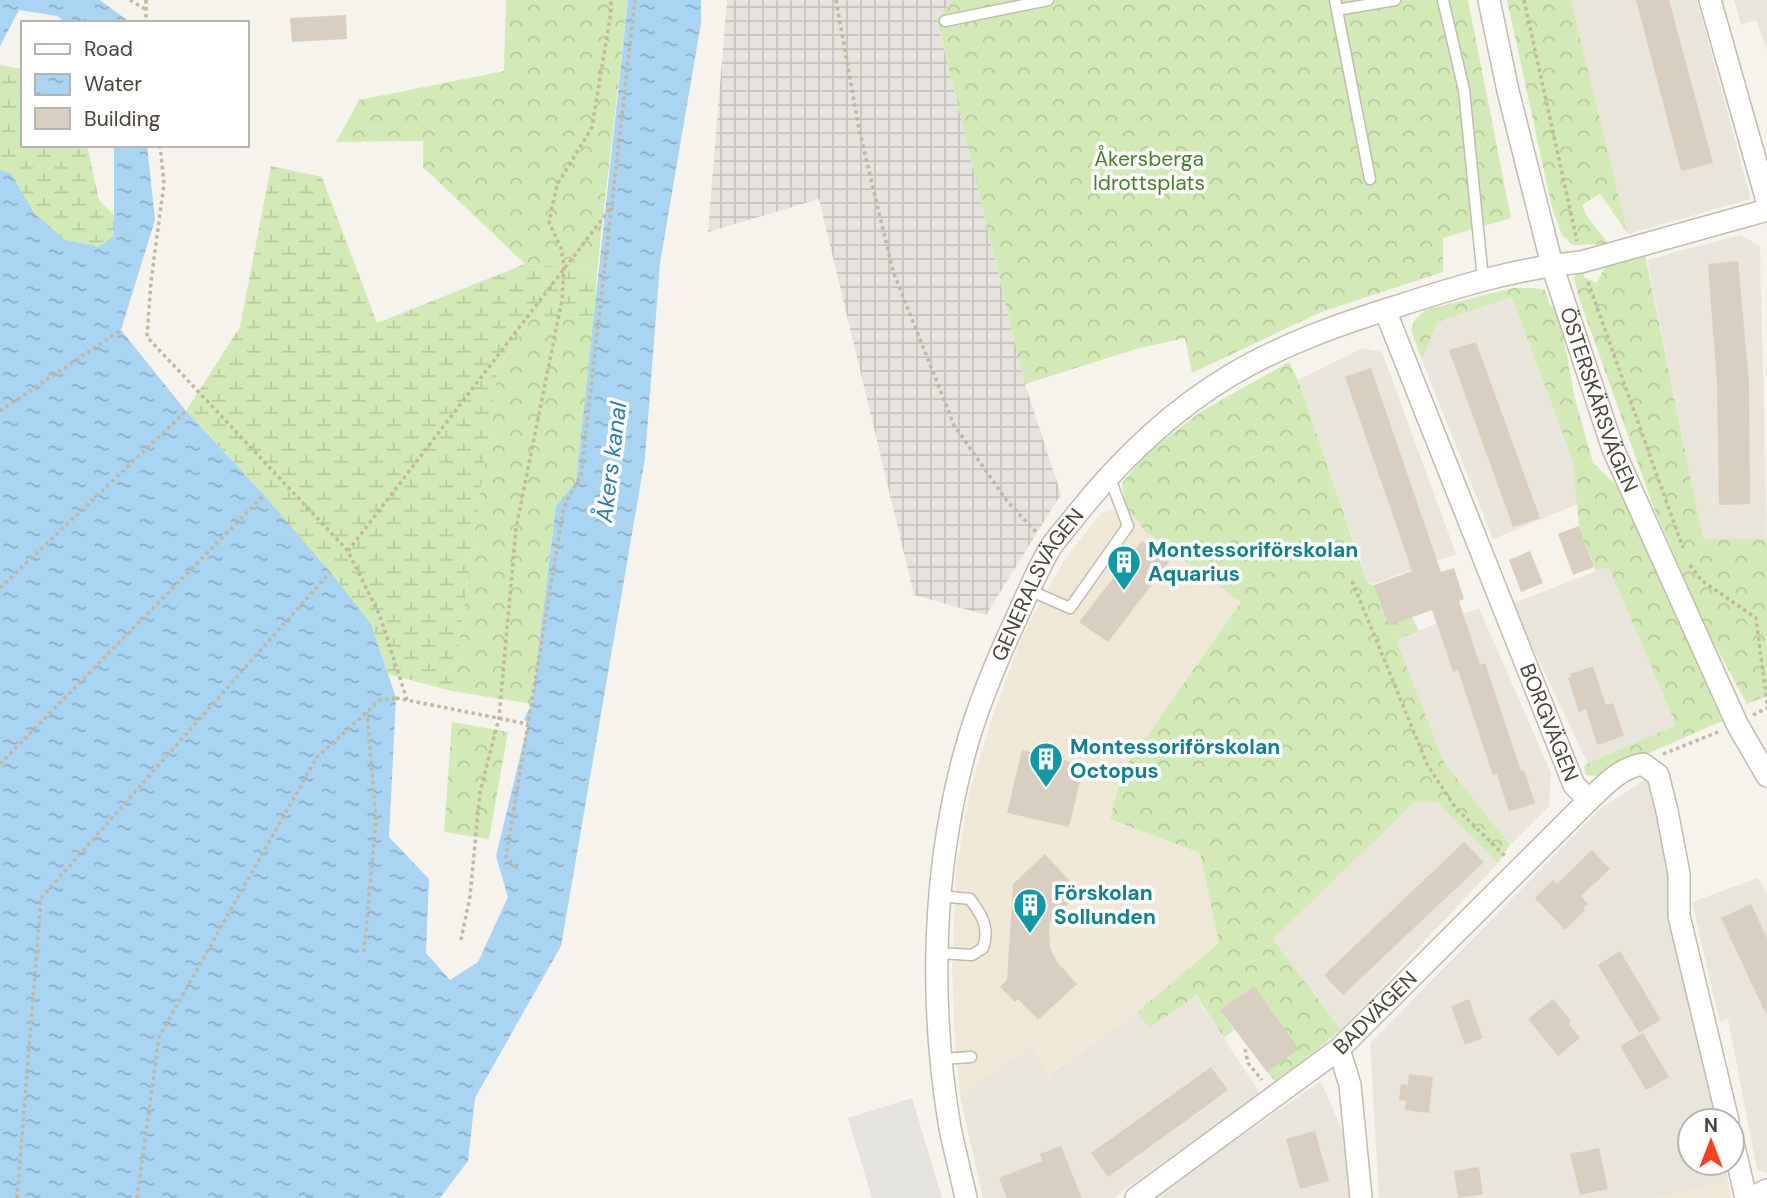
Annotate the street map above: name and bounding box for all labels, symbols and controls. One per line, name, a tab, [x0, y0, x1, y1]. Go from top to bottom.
legend	[21, 21, 248, 147]
text: Road	[84, 35, 133, 63]
text: Water	[84, 70, 142, 98]
text: Building	[84, 105, 161, 133]
park label: Åkersberga Idrottsplats	[1093, 145, 1205, 197]
street label: ÖSTERSKÄRSVÄGEN	[1553, 304, 1645, 497]
water label: Åkers kanal	[589, 399, 633, 525]
street label: GENERALSVÄGEN	[985, 503, 1090, 665]
place label: Montessoriförskolan Aquarius	[1148, 536, 1358, 588]
building icon: Montessoriförskolan Aquarius	[1105, 543, 1143, 592]
street label: BORGVÄGEN	[1513, 659, 1585, 786]
place label: Montessoriförskolan Octopus	[1070, 733, 1280, 785]
building icon: Montessoriförskolan Octopus	[1027, 740, 1065, 789]
place label: Förskolan Sollunden	[1054, 879, 1156, 931]
building icon: Förskolan Sollunden	[1011, 886, 1049, 935]
street label: BADVÄGEN	[1327, 965, 1423, 1061]
north arrow	[1676, 1107, 1746, 1177]
text: N	[1704, 1113, 1718, 1138]

